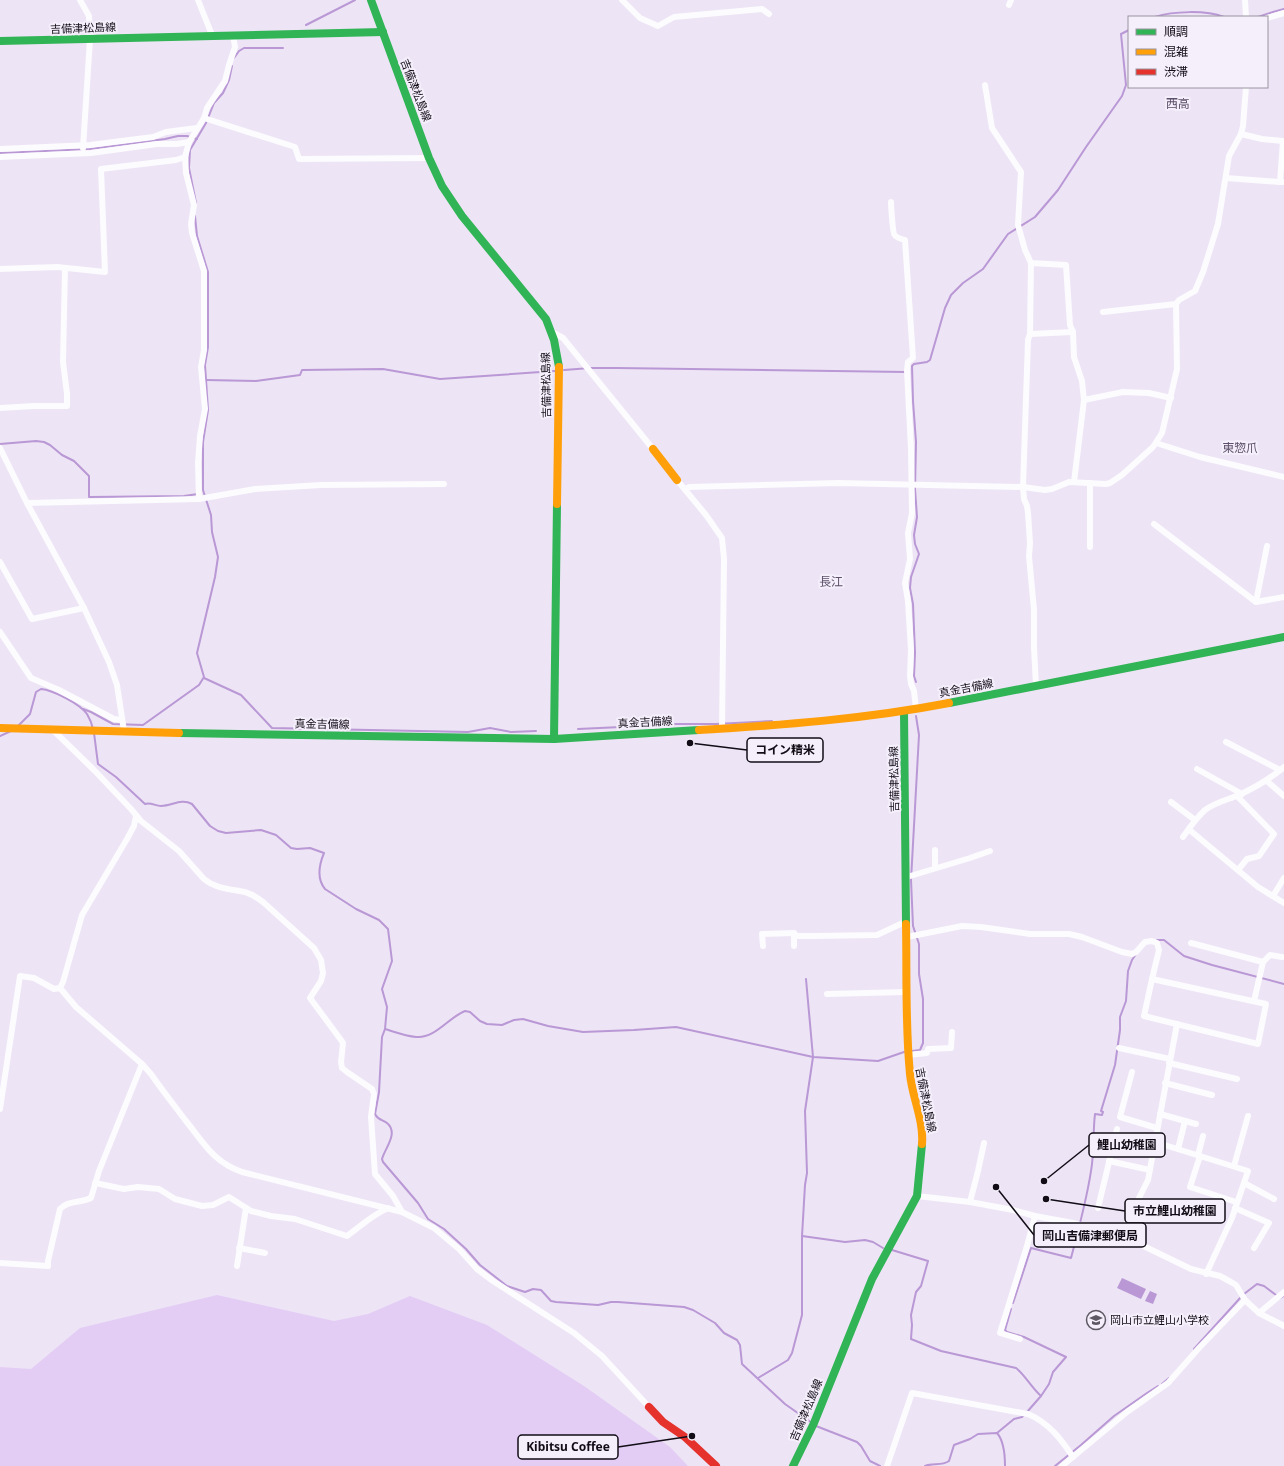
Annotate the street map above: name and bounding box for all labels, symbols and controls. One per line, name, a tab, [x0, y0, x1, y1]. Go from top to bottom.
legend	[1128, 16, 1268, 88]
street label: 吉備津松島線	[50, 19, 116, 36]
text: 順調	[1164, 23, 1188, 40]
text: 混雑	[1164, 43, 1188, 60]
street label: 吉備津松島線	[398, 56, 435, 123]
text: 渋滞	[1164, 63, 1188, 80]
district label: 西高	[1166, 95, 1190, 112]
street label: 吉備津松島線	[537, 352, 554, 418]
district label: 東惣爪	[1222, 439, 1258, 456]
district label: 長江	[819, 573, 843, 590]
street label: 真金吉備線	[937, 675, 994, 700]
street label: 真金吉備線	[617, 713, 673, 730]
street label: 真金吉備線	[294, 716, 350, 731]
callout: コイン精米	[747, 738, 823, 762]
text: コイン精米	[755, 741, 815, 758]
street label: 吉備津松島線	[885, 746, 902, 812]
street label: 吉備津松島線	[913, 1066, 940, 1134]
callout: 鯉山幼稚園	[1089, 1133, 1165, 1157]
text: 鯉山幼稚園	[1097, 1136, 1157, 1153]
callout: 市立鯉山幼稚園	[1125, 1199, 1225, 1223]
text: 市立鯉山幼稚園	[1133, 1202, 1217, 1219]
callout: 岡山吉備津郵便局	[1034, 1223, 1146, 1247]
text: 岡山吉備津郵便局	[1042, 1227, 1138, 1244]
school or university icon: 岡山市立鯉山小学校	[1085, 1309, 1107, 1331]
place label: 岡山市立鯉山小学校	[1110, 1312, 1209, 1327]
street label: 吉備津松島線	[786, 1376, 825, 1443]
callout: Kibitsu Coffee	[518, 1435, 618, 1459]
text: Kibitsu Coffee	[526, 1438, 610, 1455]

